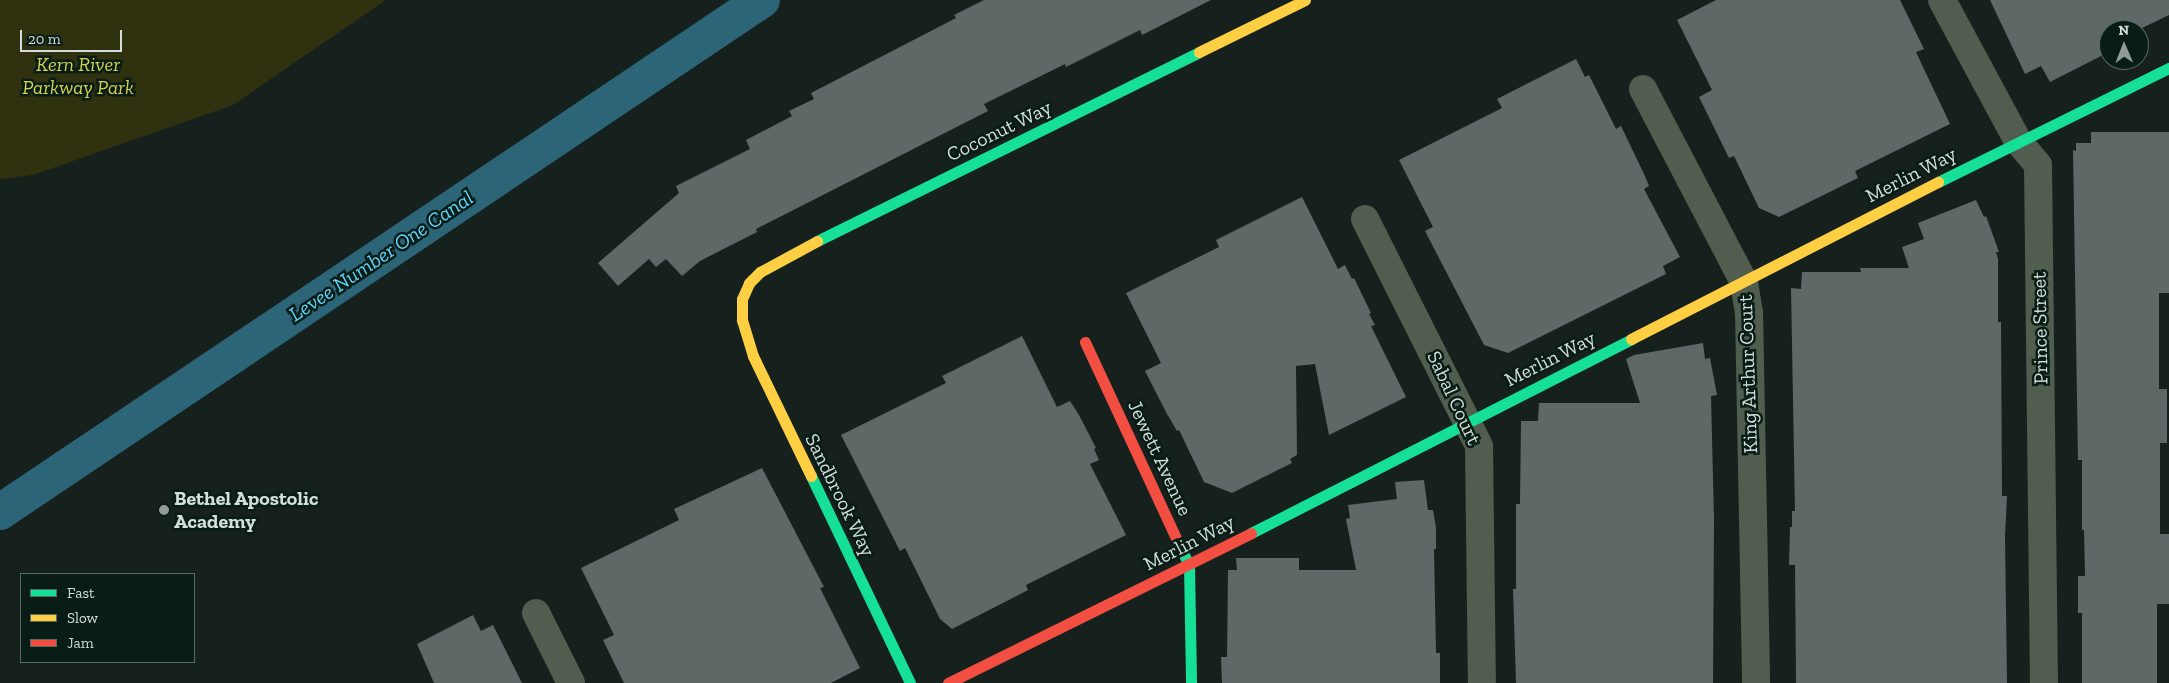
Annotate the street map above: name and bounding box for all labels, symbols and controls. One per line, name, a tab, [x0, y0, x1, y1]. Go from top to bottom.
scale bar	[22, 20, 125, 52]
north arrow	[2099, 20, 2149, 70]
text: N	[2118, 22, 2129, 39]
text: 20 m	[28, 30, 61, 48]
park label: Kern River Parkway Park	[22, 53, 134, 100]
street label: Coconut Way	[942, 95, 1056, 167]
street label: Merlin Way	[1861, 142, 1961, 208]
water label: Levee Number One Canal	[284, 185, 478, 327]
street label: Prince Street	[2027, 271, 2053, 385]
street label: King Arthur Court	[1733, 294, 1763, 454]
street label: Merlin Way	[1500, 326, 1600, 392]
street label: Sabal Court	[1422, 347, 1486, 449]
street label: Jewett Avenue	[1123, 396, 1197, 520]
street label: Sandbrook Way	[800, 429, 880, 561]
place label: Bethel Apostolic Academy	[174, 486, 319, 533]
marker: Bethel Apostolic Academy	[158, 504, 170, 516]
street label: Merlin Way	[1139, 510, 1239, 576]
legend	[20, 573, 195, 663]
text: Fast	[67, 584, 95, 602]
text: Slow	[67, 609, 98, 627]
text: Jam	[67, 634, 94, 652]

